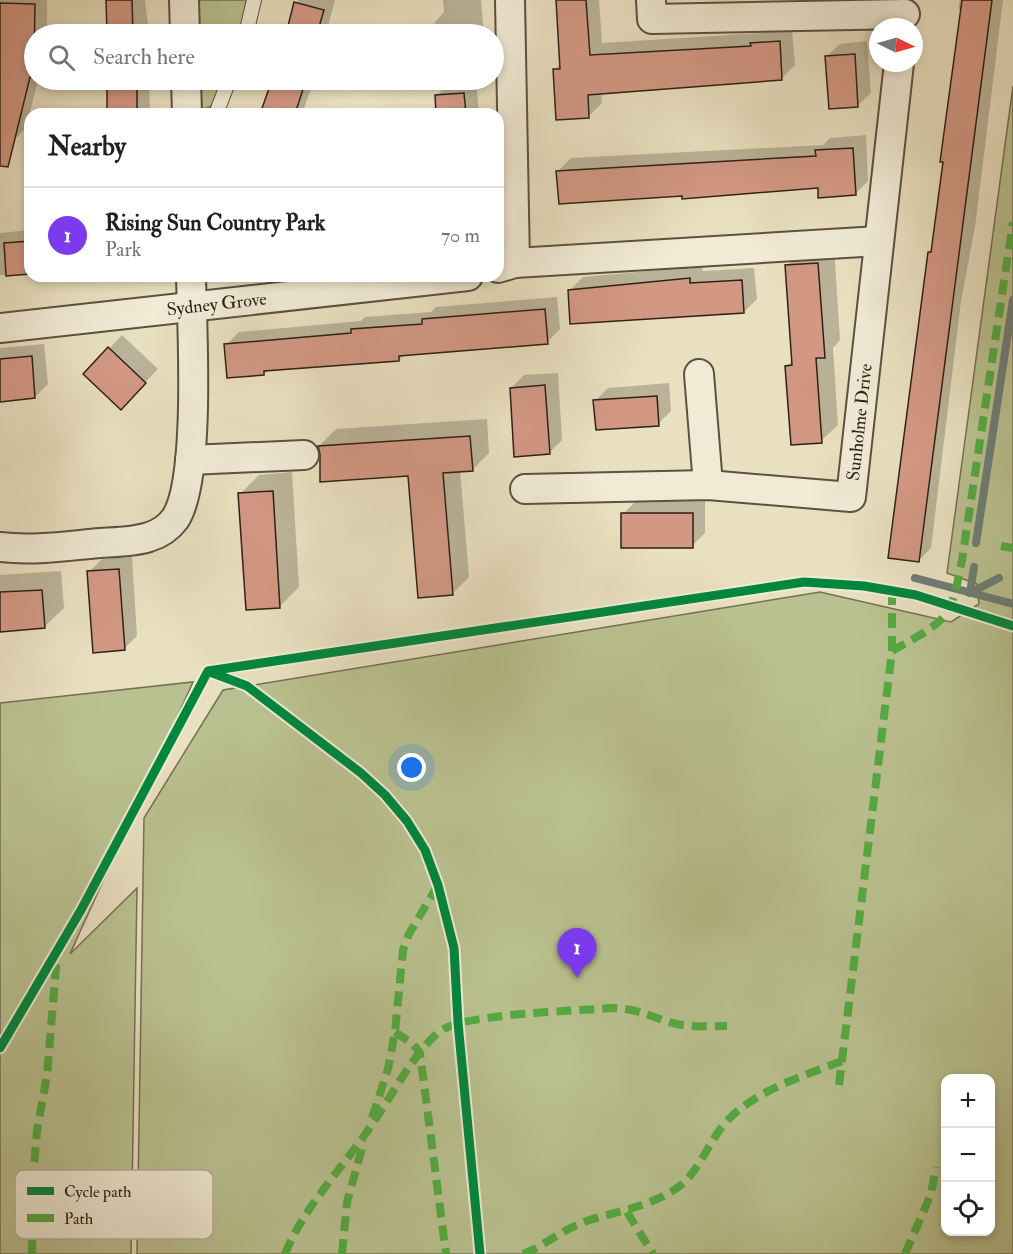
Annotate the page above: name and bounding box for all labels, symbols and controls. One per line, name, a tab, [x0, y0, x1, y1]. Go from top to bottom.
north arrow	[869, 18, 923, 72]
search box	[24, 24, 504, 90]
icon: search	[45, 41, 78, 74]
text: Search here	[93, 43, 195, 71]
text: Nearby	[48, 131, 126, 163]
text: Rising Sun Country Park	[105, 209, 325, 237]
text: 1	[64, 223, 71, 248]
text: 70 m	[441, 223, 480, 248]
text: Park	[105, 237, 141, 262]
street label: Sydney Grove	[166, 287, 268, 321]
street label: Sunholme Drive	[842, 362, 878, 482]
your location	[397, 753, 426, 782]
pin: 1	[558, 928, 596, 978]
map controls	[941, 1074, 995, 1236]
button: +	[941, 1074, 995, 1128]
button: −	[941, 1128, 995, 1182]
legend	[15, 1170, 213, 1239]
text: Cycle path	[64, 1182, 132, 1203]
button: locate	[941, 1182, 995, 1236]
text: Path	[64, 1209, 94, 1229]

